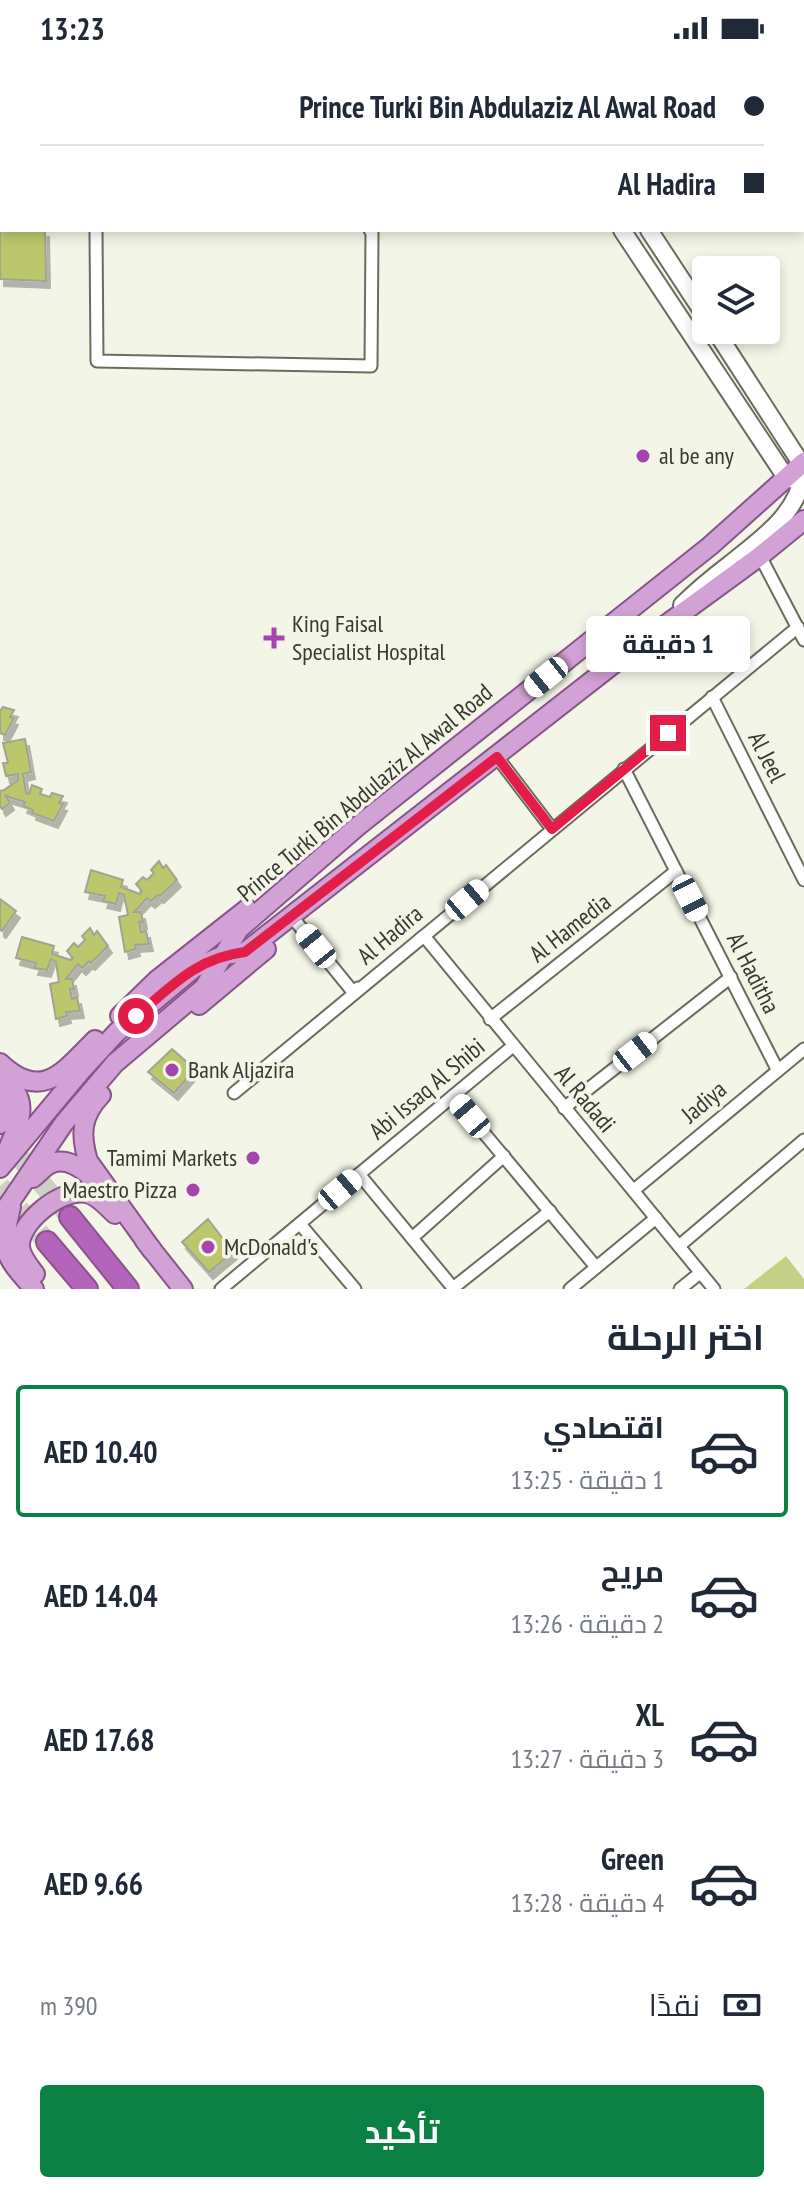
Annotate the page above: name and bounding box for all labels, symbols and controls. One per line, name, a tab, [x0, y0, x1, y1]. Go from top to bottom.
text: 13:23	[40, 9, 105, 48]
text: Prince Turki Bin Abdulaziz Al Awal Road	[299, 87, 716, 126]
text: Al Hadira	[618, 164, 716, 203]
map controls	[692, 256, 780, 344]
button: layers	[692, 256, 780, 344]
place label: al be any	[659, 440, 734, 471]
marker: al be any	[634, 447, 652, 465]
place label: King Faisal Specialist Hospital	[292, 608, 446, 667]
callout: 1 دقيقة	[586, 617, 750, 673]
marker: King Faisal Specialist Hospital	[263, 627, 285, 649]
text: 1 دقيقة	[622, 627, 714, 660]
car	[520, 653, 572, 701]
street label: Prince Turki Bin Abdulaziz Al Awal Road	[231, 677, 499, 908]
route end	[650, 715, 686, 751]
street label: Al Jeel	[742, 726, 793, 788]
car	[668, 871, 712, 925]
car	[441, 875, 493, 925]
street label: Al Hamedia	[523, 886, 617, 969]
street label: Al Hadira	[350, 898, 429, 971]
car	[292, 920, 340, 972]
street label: Al Haditha	[720, 927, 787, 1019]
route start	[118, 998, 154, 1034]
car	[609, 1028, 661, 1076]
street label: Abi Issaq Al Shibi	[362, 1031, 491, 1146]
place label: Bank Aljazira	[188, 1054, 294, 1085]
street label: Al Radadi	[548, 1059, 623, 1139]
marker: Bank Aljazira	[163, 1061, 181, 1079]
street label: Jadiya	[674, 1074, 733, 1130]
car	[445, 1090, 495, 1142]
place label: Tamimi Markets	[107, 1142, 237, 1173]
marker: Tamimi Markets	[244, 1149, 262, 1167]
car	[314, 1165, 366, 1215]
place label: Maestro Pizza	[63, 1174, 177, 1205]
marker: Maestro Pizza	[184, 1181, 202, 1199]
place label: McDonald's	[224, 1231, 318, 1262]
marker: McDonald's	[199, 1238, 217, 1256]
text: اختر الرحلة	[607, 1313, 764, 1360]
text: اقتصادي	[543, 1407, 664, 1446]
icon: car	[688, 1415, 760, 1487]
text: AED 10.40	[44, 1432, 158, 1471]
text: 1 دقيقة · 13:25	[510, 1463, 664, 1496]
text: مريح	[601, 1551, 664, 1590]
icon: car	[688, 1559, 760, 1631]
text: AED 14.04	[44, 1576, 158, 1615]
text: 2 دقيقة · 13:26	[510, 1607, 664, 1640]
text: XL	[635, 1695, 664, 1734]
icon: car	[688, 1703, 760, 1775]
text: AED 17.68	[44, 1720, 155, 1759]
text: 3 دقيقة · 13:27	[510, 1742, 664, 1775]
text: Green	[601, 1839, 664, 1878]
icon: car	[688, 1847, 760, 1919]
text: AED 9.66	[44, 1864, 143, 1903]
text: 4 دقيقة · 13:28	[510, 1886, 664, 1919]
icon: cash	[720, 1983, 764, 2027]
text: نقدًا	[649, 1985, 700, 2024]
text: 390 m	[40, 1989, 98, 2022]
button: تأكيد	[40, 2085, 764, 2177]

